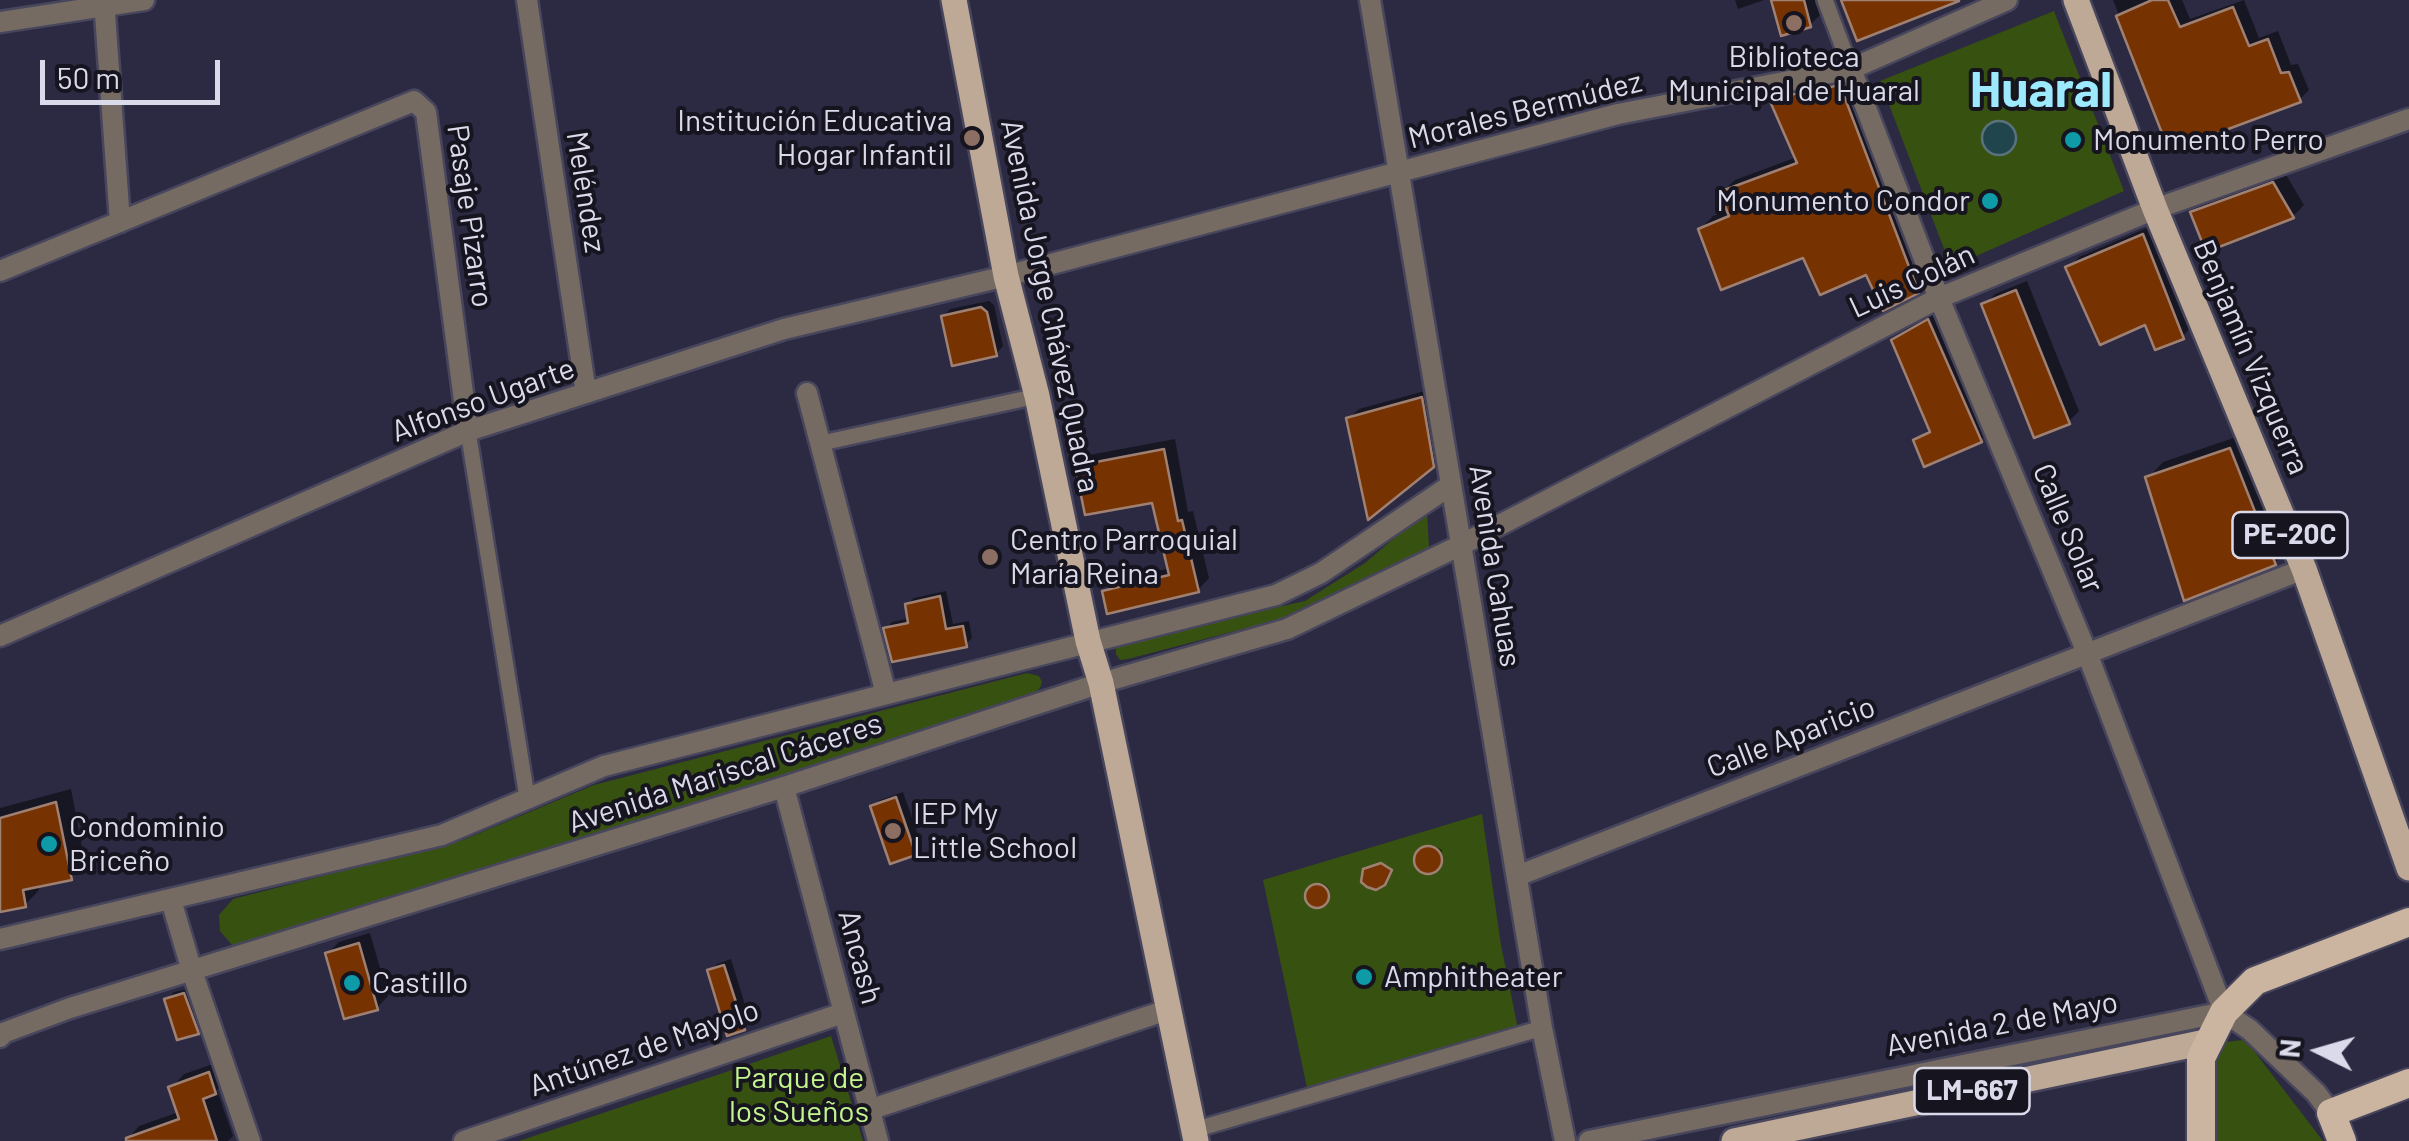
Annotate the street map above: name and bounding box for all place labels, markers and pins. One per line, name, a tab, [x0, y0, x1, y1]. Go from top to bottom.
marker: Biblioteca Municipal de Huaral	[1783, 12, 1805, 34]
place label: Biblioteca Municipal de Huaral	[1668, 39, 1920, 110]
place label: Institución Educativa Hogar Infantil	[677, 103, 952, 174]
place label: Monumento Perro	[2093, 122, 2324, 158]
marker: Institución Educativa Hogar Infantil	[961, 127, 983, 149]
marker: Monumento Perro	[2062, 129, 2084, 151]
place label: Monumento Condor	[1716, 183, 1970, 219]
marker: Monumento Condor	[1979, 190, 2001, 212]
place label: Centro Parroquial María Reina	[1010, 522, 1238, 592]
marker: Centro Parroquial María Reina	[979, 546, 1001, 568]
place label: IEP My Little School	[913, 796, 1077, 866]
place label: Condominio Briceño	[69, 809, 225, 880]
marker: IEP My Little School	[882, 820, 904, 842]
marker: Condominio Briceño	[38, 833, 60, 855]
place label: Amphitheater	[1384, 959, 1563, 995]
place label: Castillo	[372, 965, 468, 1001]
marker: Amphitheater	[1353, 966, 1375, 988]
marker: Castillo	[341, 972, 363, 994]

